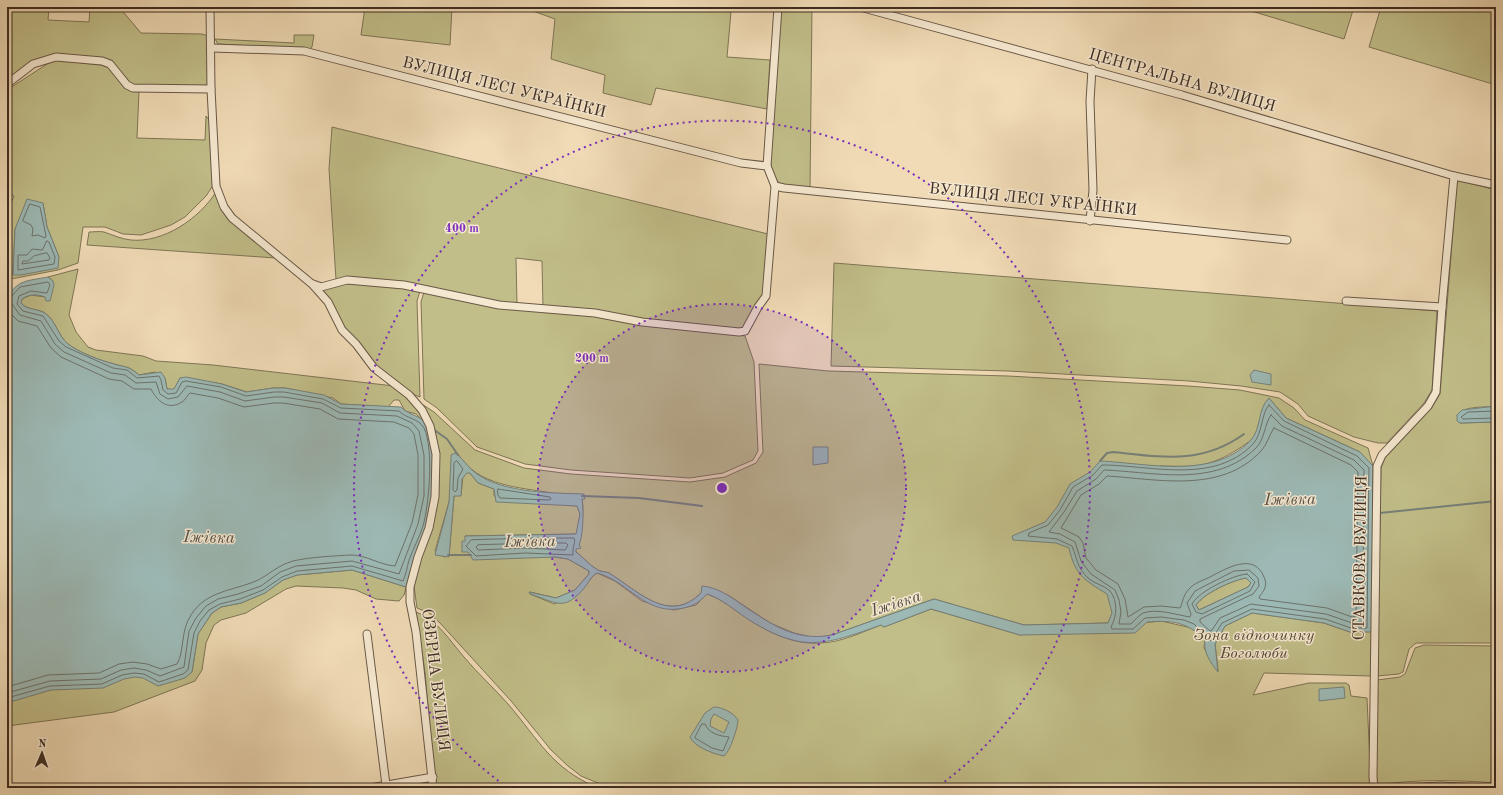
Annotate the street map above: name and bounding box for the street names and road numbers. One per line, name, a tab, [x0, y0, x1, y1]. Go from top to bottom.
street label: ЦЕНТРАЛЬНА ВУЛИЦЯ	[1087, 47, 1277, 115]
street label: ВУЛИЦЯ ЛЕСІ УКРАЇНКИ	[400, 51, 608, 121]
street label: ВУЛИЦЯ ЛЕСІ УКРАЇНКИ	[928, 177, 1138, 219]
street label: СТАВКОВА ВУЛИЦЯ	[1352, 475, 1370, 641]
street label: ОЗЕРНА ВУЛИЦЯ	[418, 608, 452, 752]

